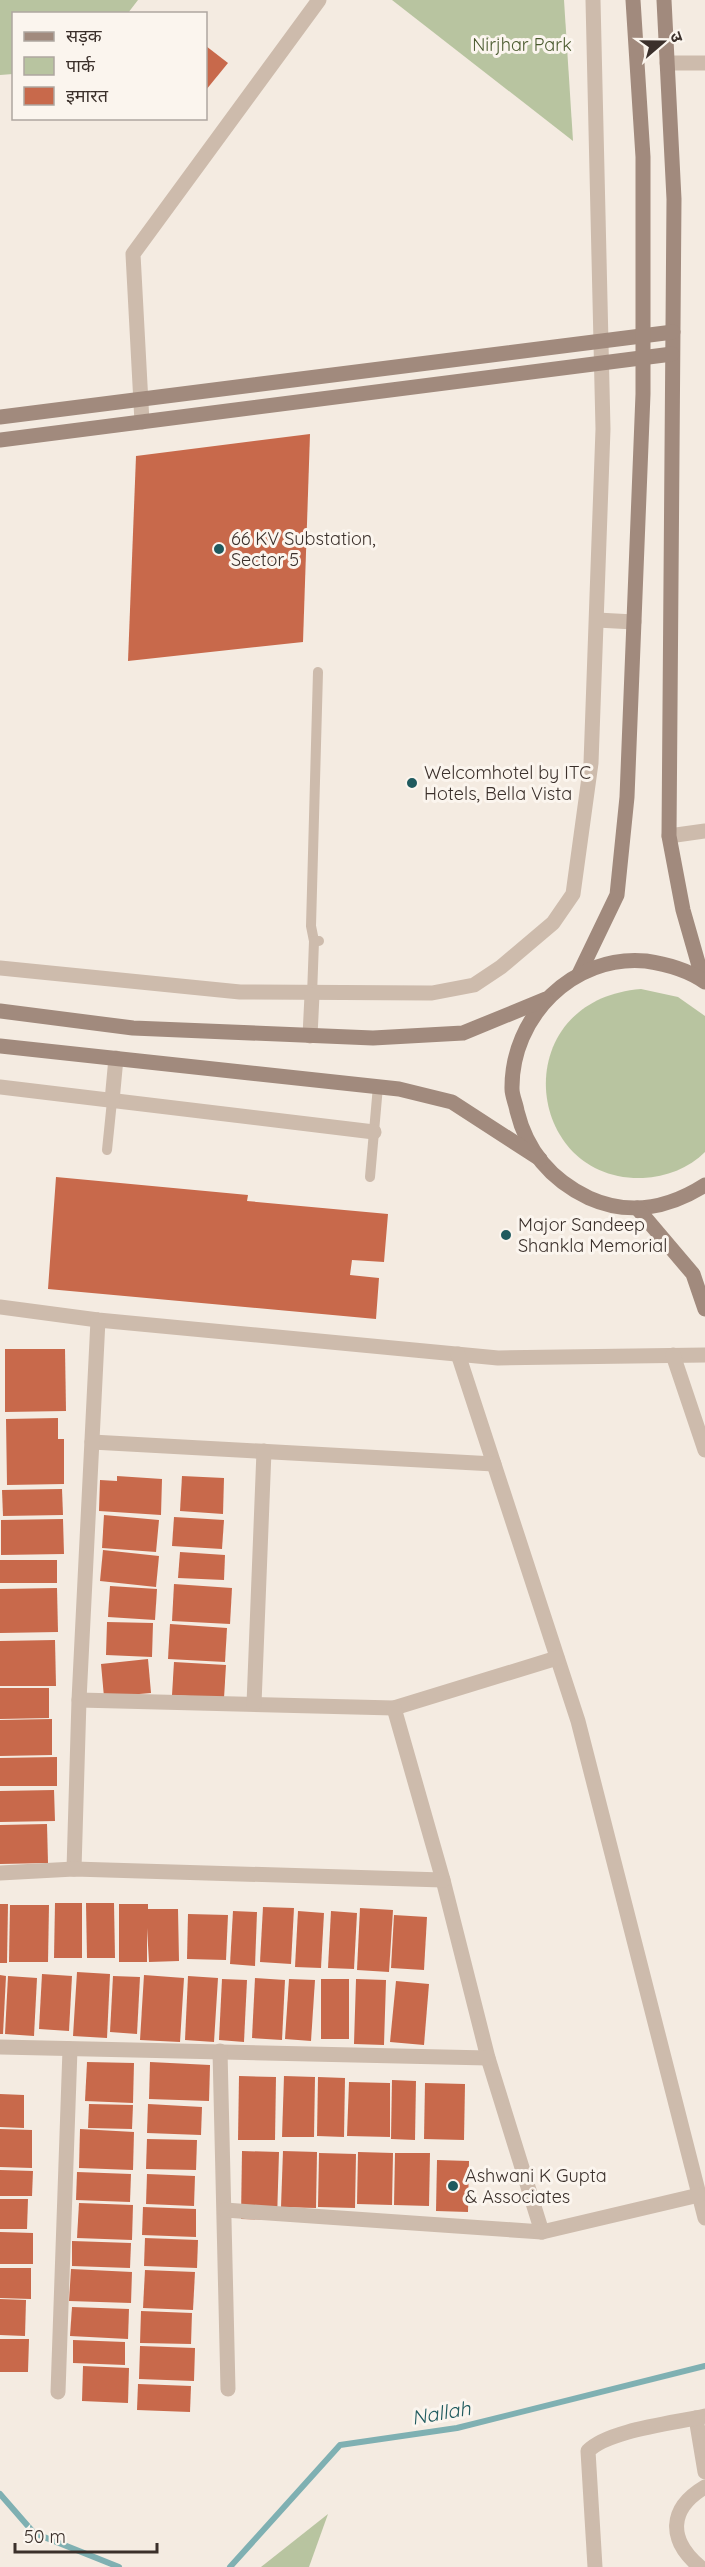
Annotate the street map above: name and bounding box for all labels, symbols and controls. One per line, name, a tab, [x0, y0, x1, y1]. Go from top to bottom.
legend	[12, 12, 207, 120]
north arrow	[633, 12, 693, 72]
text: सड़क	[66, 24, 103, 47]
text: उ	[666, 29, 688, 45]
park label: Nirjhar Park	[472, 33, 572, 56]
text: पार्क	[66, 54, 96, 77]
text: इमारत	[66, 84, 109, 107]
place label: 66 KV Substation, Sector 5	[231, 527, 376, 571]
marker: 66 KV Substation, Sector 5	[212, 542, 226, 556]
place label: Welcomhotel by ITC Hotels, Bella Vista	[424, 761, 591, 805]
marker: Welcomhotel by ITC Hotels, Bella Vista	[405, 776, 419, 790]
place label: Major Sandeep Shankla Memorial	[518, 1213, 667, 1257]
marker: Major Sandeep Shankla Memorial	[499, 1228, 513, 1242]
place label: Ashwani K Gupta & Associates	[465, 2164, 607, 2208]
marker: Ashwani K Gupta & Associates	[446, 2179, 460, 2193]
water label: Nallah	[410, 2395, 473, 2430]
scale bar	[15, 2516, 158, 2554]
text: 50 m	[24, 2525, 66, 2548]

